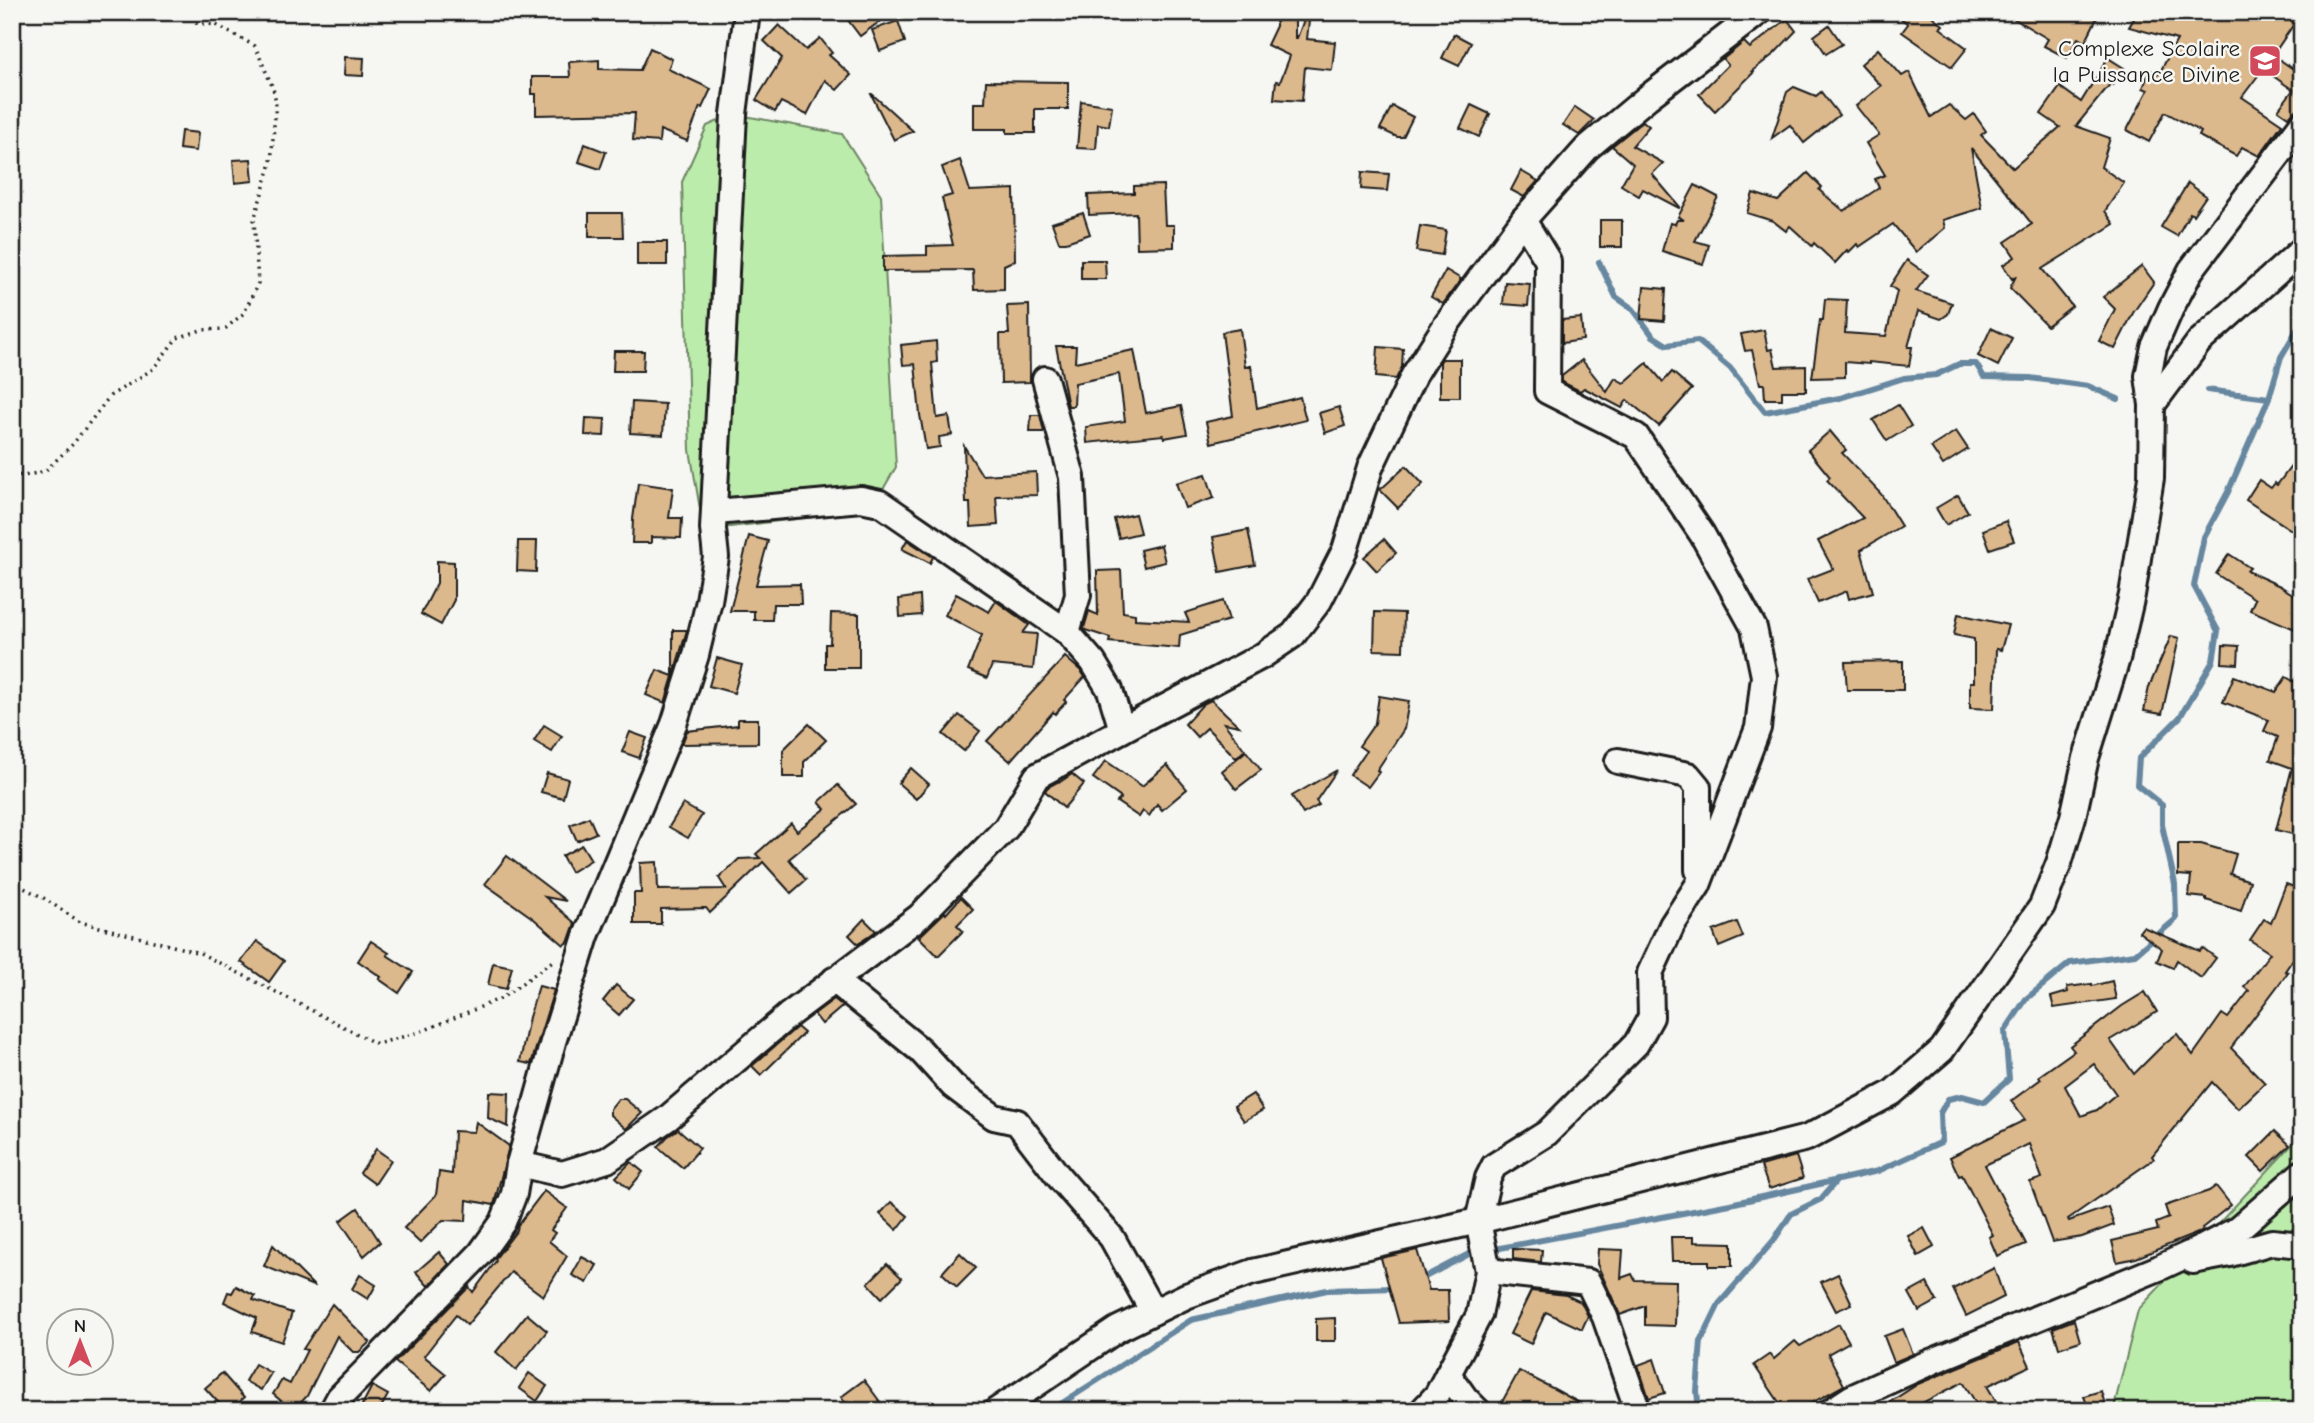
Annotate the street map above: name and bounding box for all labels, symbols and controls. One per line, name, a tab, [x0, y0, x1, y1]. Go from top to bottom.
place label: Complexe Scolaire la Puissance Divine	[2053, 35, 2240, 88]
school or university icon: Complexe Scolaire la Puissance Divine	[2246, 42, 2284, 80]
north arrow	[46, 1308, 116, 1378]
text: N	[74, 1315, 86, 1337]

